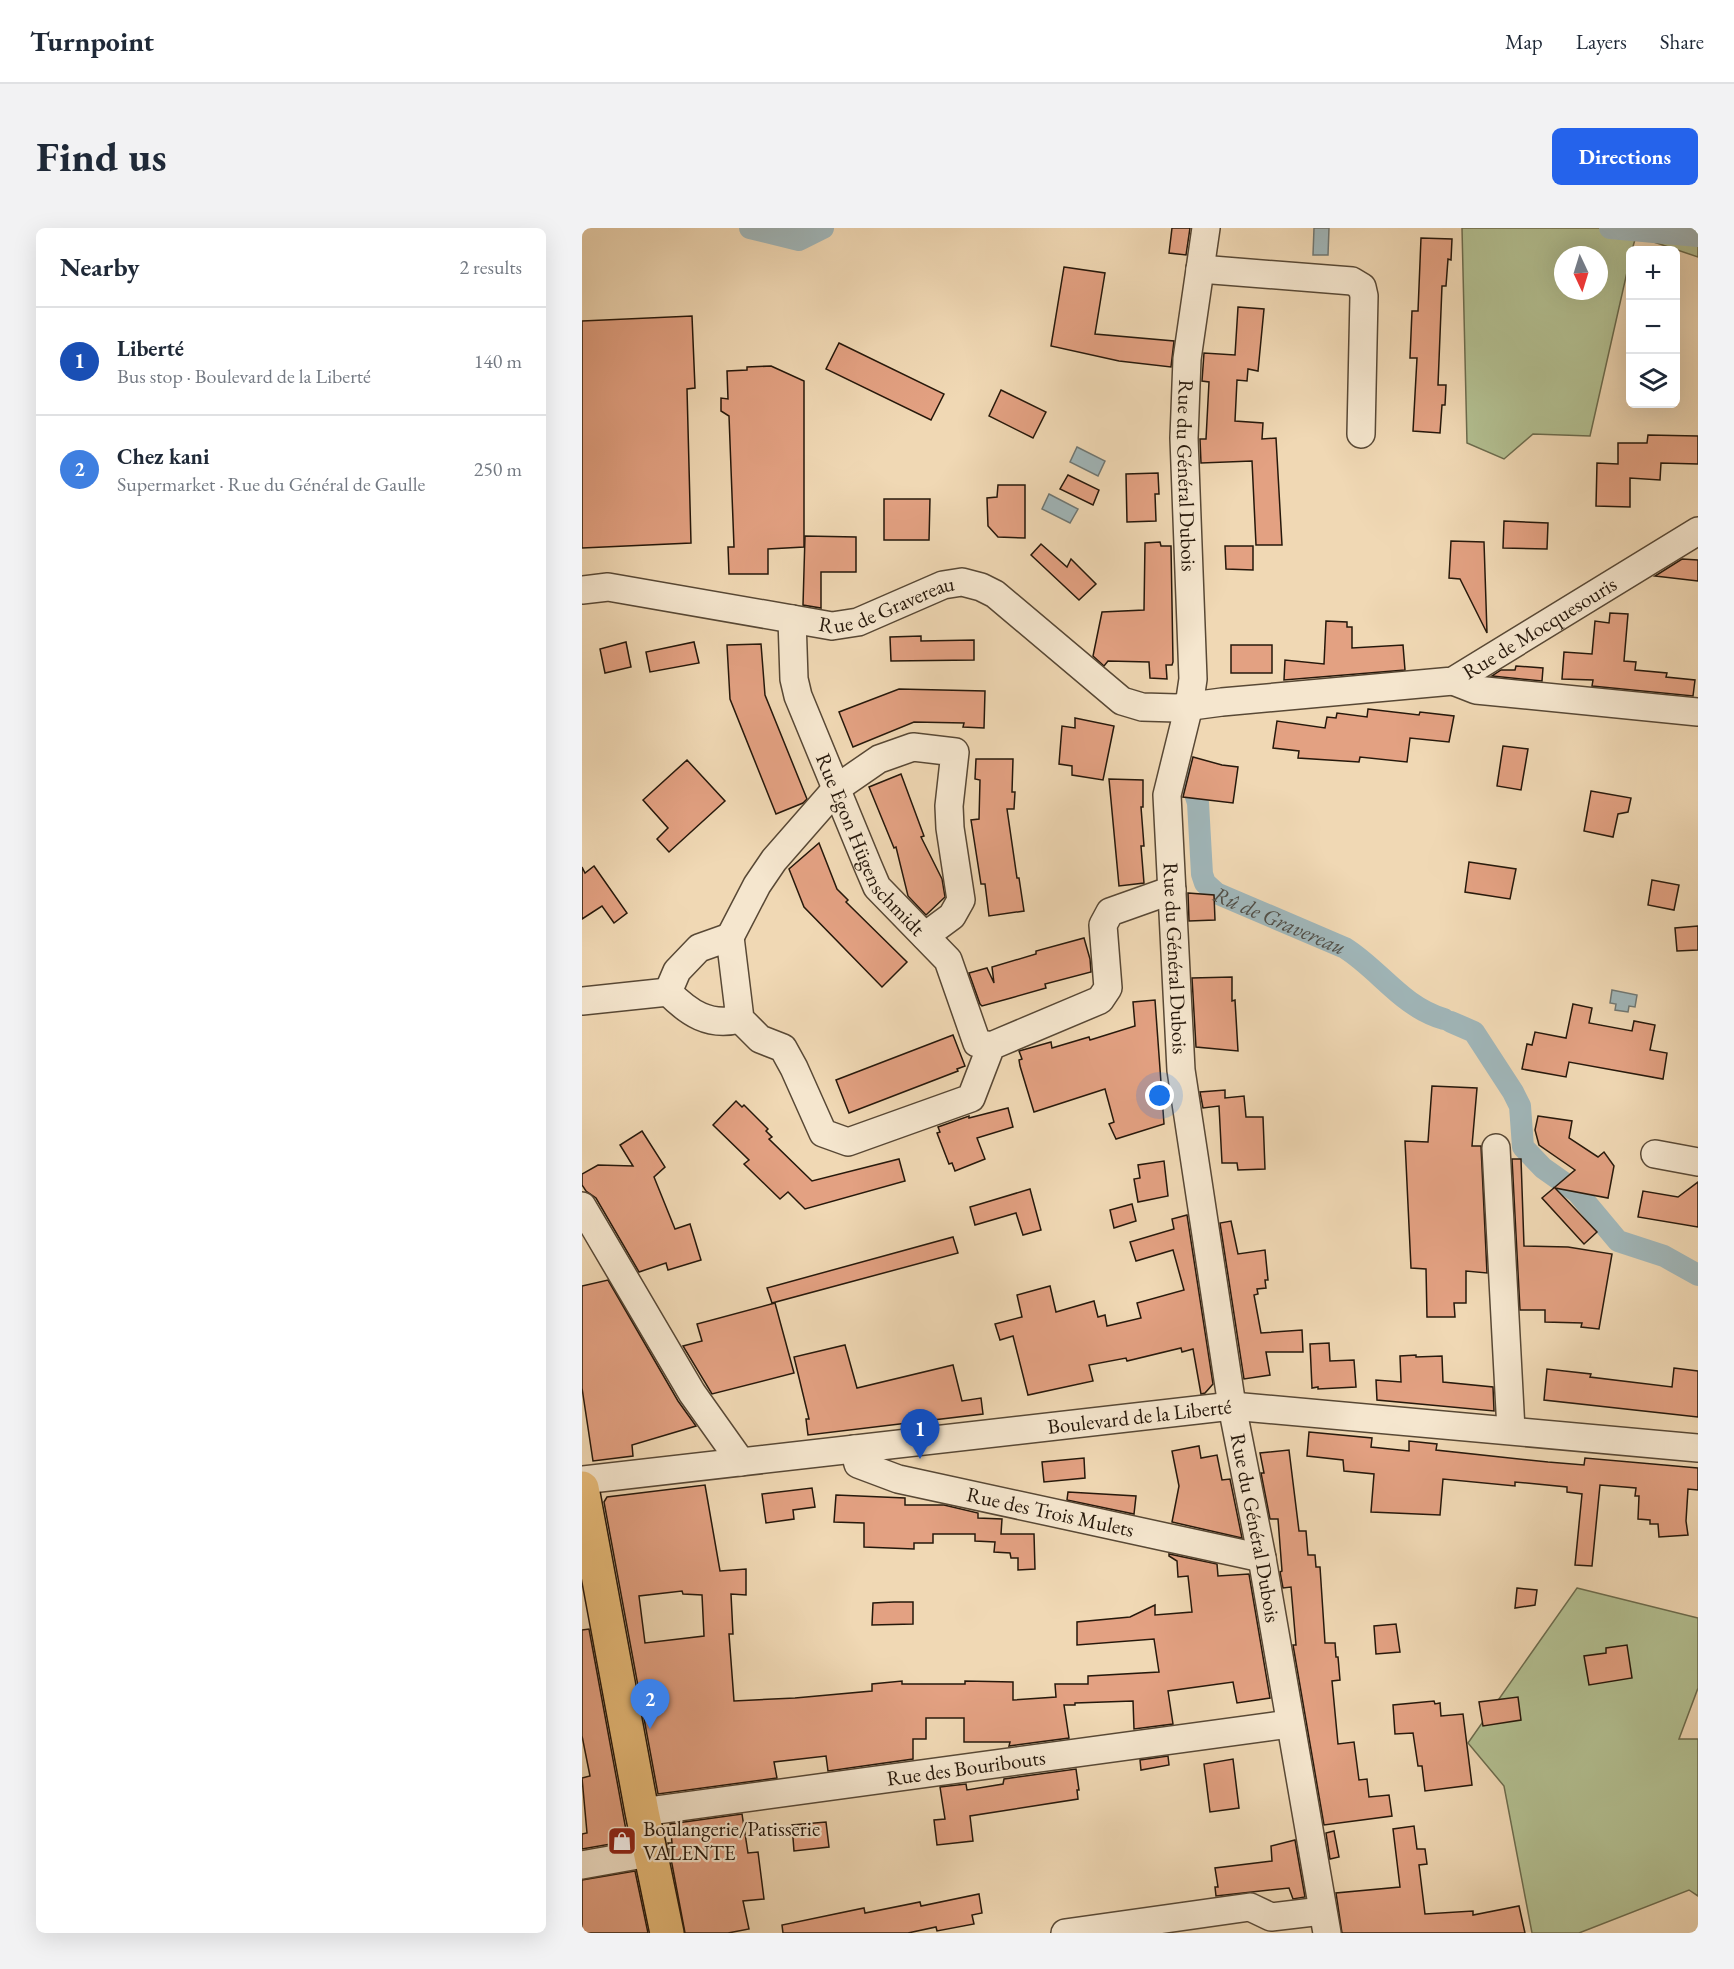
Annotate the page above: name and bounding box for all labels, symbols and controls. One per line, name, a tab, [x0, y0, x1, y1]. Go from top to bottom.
text: Turnpoint	[30, 23, 154, 59]
text: Map	[1505, 28, 1543, 55]
text: Layers	[1576, 28, 1627, 55]
text: Share	[1660, 28, 1704, 55]
button: Directions	[1552, 128, 1698, 185]
text: Find us	[36, 129, 167, 184]
north arrow	[1554, 246, 1608, 300]
map controls	[1626, 246, 1680, 408]
button: +	[1626, 246, 1680, 300]
text: Nearby	[60, 250, 140, 284]
text: 2 results	[459, 254, 522, 280]
button: −	[1626, 300, 1680, 354]
text: Liberté	[117, 334, 184, 363]
text: 1	[74, 348, 85, 374]
text: 140 m	[474, 348, 522, 374]
button: layers	[1626, 354, 1680, 408]
text: Bus stop · Boulevard de la Liberté	[117, 363, 371, 389]
street label: Rue du Général Dubois	[1171, 379, 1203, 572]
text: Chez kani	[117, 442, 210, 471]
text: 2	[74, 456, 85, 482]
text: 250 m	[474, 456, 522, 482]
text: Supermarket · Rue du Général de Gaulle	[117, 471, 425, 497]
street label: Rue de Gravereau	[817, 569, 956, 639]
street label: Rue de Mocquesouris	[1457, 570, 1622, 685]
street label: Rue Egon Hügenschmidt	[810, 749, 931, 942]
street label: Rue du Général Dubois	[1157, 862, 1194, 1055]
water label: Rû de Gravereau	[1209, 879, 1350, 962]
your location	[1145, 1081, 1174, 1110]
street label: Boulevard de la Liberté	[1046, 1392, 1233, 1440]
pin: 1	[900, 1410, 940, 1459]
street label: Rue du Général Dubois	[1225, 1431, 1287, 1625]
street label: Rue des Trois Mulets	[964, 1480, 1137, 1543]
pin: 2	[630, 1680, 670, 1729]
street label: Rue des Bouribouts	[885, 1743, 1047, 1792]
place label: Boulangerie/Patisserie VALENTE	[643, 1815, 820, 1866]
shop icon: Boulangerie/Patisserie VALENTE	[606, 1825, 638, 1857]

